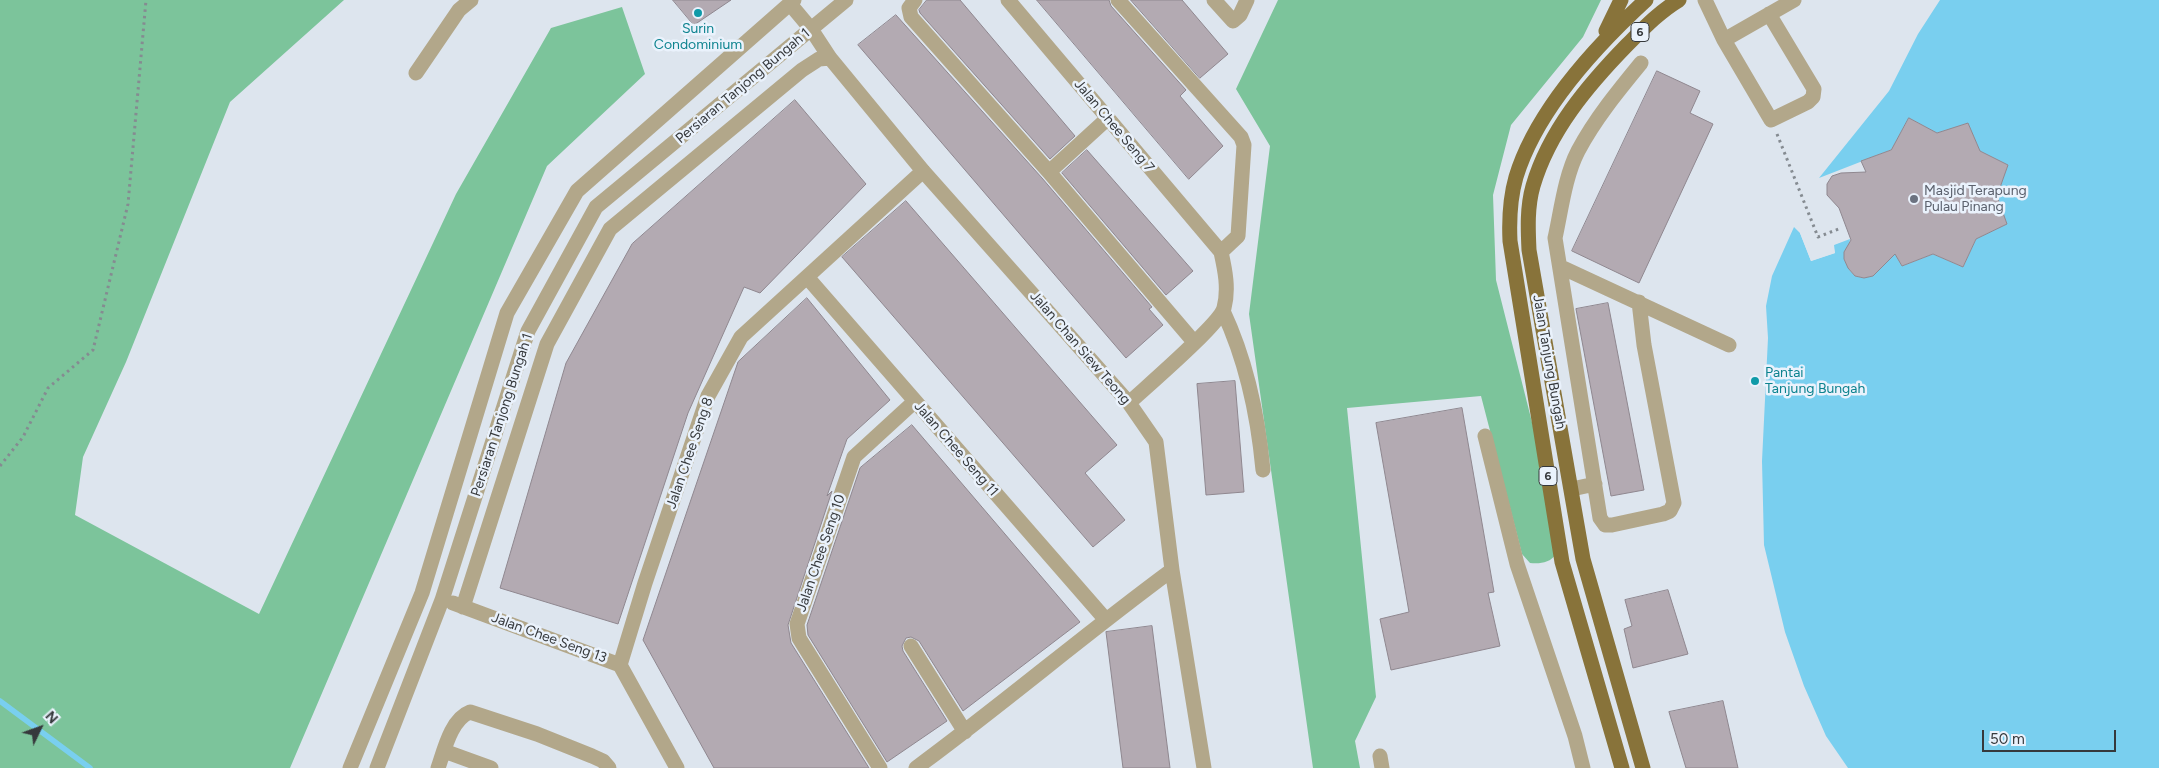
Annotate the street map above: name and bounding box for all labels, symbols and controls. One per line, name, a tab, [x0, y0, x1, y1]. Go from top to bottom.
marker: Surin Condominium	[692, 7, 704, 19]
place label: Surin Condominium	[654, 21, 742, 54]
road number: 6	[1631, 22, 1649, 42]
street label: Persiaran Tanjong Bungah 1	[672, 25, 814, 147]
street label: Jalan Chee Seng 7	[1070, 76, 1158, 176]
place label: Masjid Terapung Pulau Pinang	[1924, 183, 2027, 216]
marker: Masjid Terapung Pulau Pinang	[1908, 193, 1920, 205]
street label: Jalan Chan Siew Teong	[1026, 288, 1134, 408]
street label: Jalan Tanjung Bungah	[1529, 294, 1569, 430]
street label: Persiaran Tanjong Bungah 1	[468, 331, 536, 499]
place label: Pantai Tanjung Bungah	[1765, 365, 1865, 398]
marker: Pantai Tanjung Bungah	[1749, 375, 1761, 387]
street label: Jalan Chee Seng 8	[663, 395, 717, 511]
street label: Jalan Chee Seng 11	[910, 398, 1002, 500]
road number: 6	[1539, 466, 1557, 486]
street label: Jalan Chee Seng 10	[793, 492, 849, 614]
street label: Jalan Chee Seng 13	[489, 609, 609, 667]
north arrow	[15, 703, 65, 753]
text: N	[42, 708, 61, 727]
scale bar	[1984, 720, 2118, 752]
text: 50 m	[1990, 730, 2025, 748]

